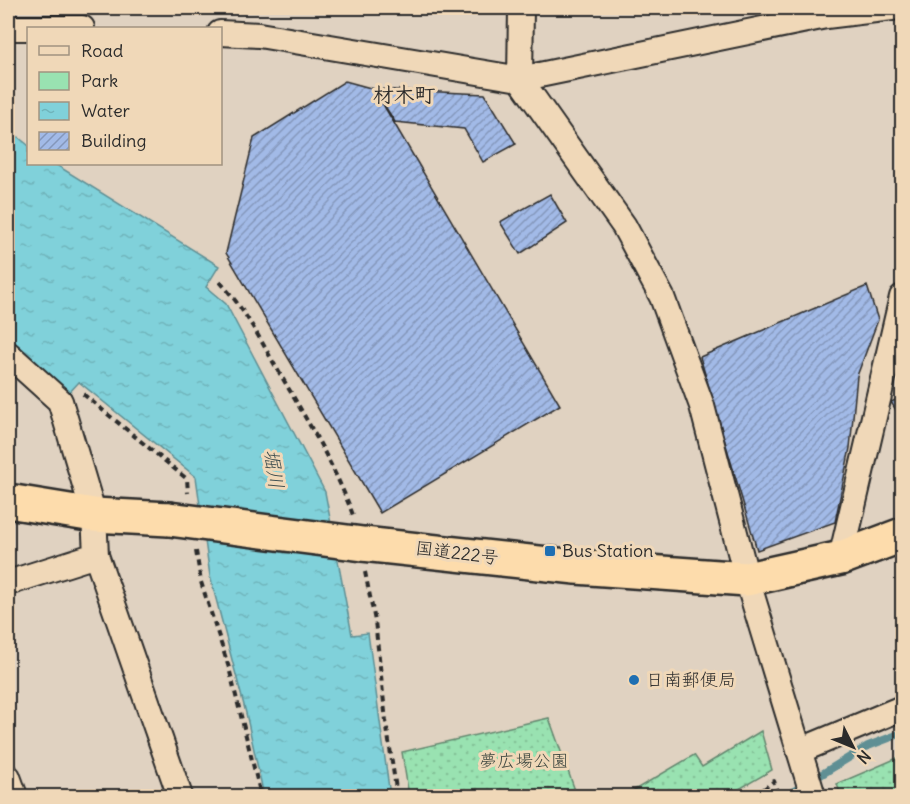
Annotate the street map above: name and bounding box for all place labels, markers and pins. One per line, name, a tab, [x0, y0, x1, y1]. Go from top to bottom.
place label: Bus Station	[562, 539, 653, 562]
marker: Bus Station	[543, 544, 557, 558]
place label: 日南郵便局	[646, 668, 736, 691]
marker: 日南郵便局	[627, 673, 641, 687]

